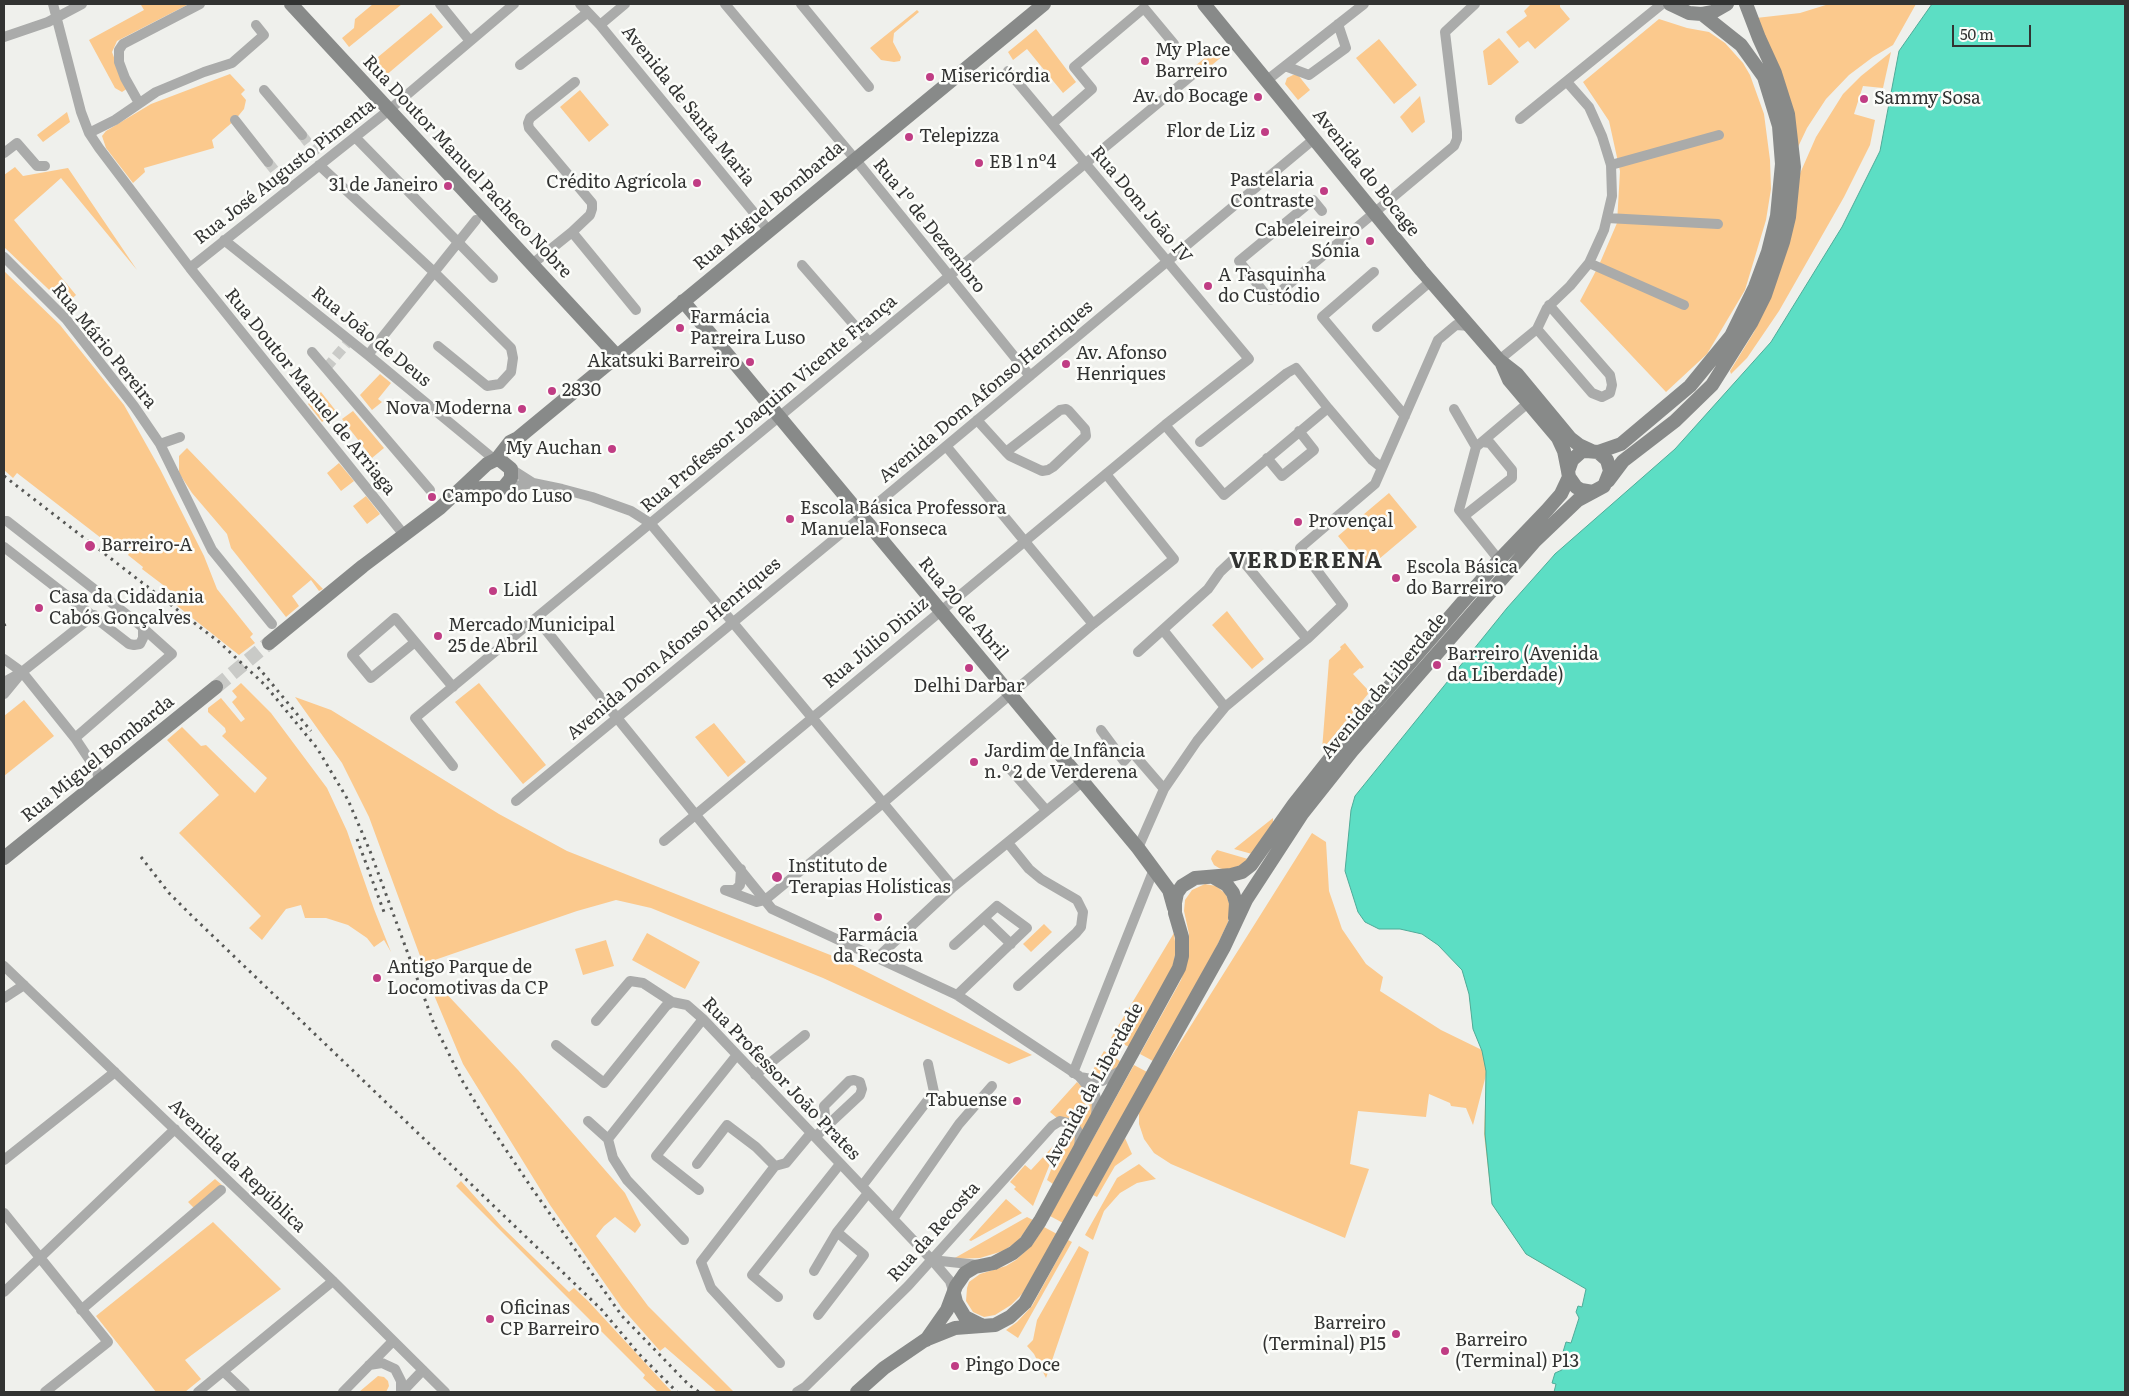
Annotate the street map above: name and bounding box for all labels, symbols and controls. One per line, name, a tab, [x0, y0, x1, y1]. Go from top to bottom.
scale bar	[1954, 15, 2033, 47]
street label: Avenida de Santa Maria	[617, 21, 759, 191]
text: 50 m	[1960, 22, 1994, 45]
place label: My Place Barreiro	[1155, 40, 1230, 82]
street label: Rua Doutor Manuel Pacheco Nobre	[358, 51, 576, 283]
marker: My Place Barreiro	[1139, 55, 1151, 67]
place label: Misericórdia	[940, 66, 1050, 88]
marker: Misericórdia	[924, 71, 936, 83]
place label: Av. do Bocage	[1133, 86, 1248, 108]
place label: Sammy Sosa	[1874, 88, 1981, 110]
marker: Av. do Bocage	[1252, 91, 1264, 103]
marker: Sammy Sosa	[1858, 93, 1870, 105]
street label: Rua José Augusto Pimenta	[190, 95, 380, 249]
street label: Avenida do Bocage	[1308, 105, 1424, 241]
place label: Flor de Liz	[1166, 121, 1255, 143]
place label: Telepizza	[919, 126, 999, 148]
marker: Flor de Liz	[1259, 126, 1271, 138]
marker: Telepizza	[903, 131, 915, 143]
street label: Rua Miguel Bombarda	[689, 137, 849, 275]
street label: Rua Dom João IV	[1086, 142, 1196, 268]
place label: EB 1 nº4	[989, 152, 1056, 174]
street label: Rua 1º de Dezembro	[868, 154, 990, 298]
marker: EB 1 nº4	[973, 157, 985, 169]
place label: Pastelaria Contraste	[1230, 170, 1314, 212]
place label: Crédito Agrícola	[546, 172, 687, 194]
place label: 31 de Janeiro	[329, 175, 438, 197]
marker: Crédito Agrícola	[691, 177, 703, 189]
marker: 31 de Janeiro	[442, 180, 454, 192]
marker: Pastelaria Contraste	[1318, 185, 1330, 197]
place label: Cabeleireiro Sónia	[1255, 220, 1360, 262]
marker: Cabeleireiro Sónia	[1364, 235, 1376, 247]
place label: A Tasquinha do Custódio	[1218, 265, 1326, 308]
street label: Rua Mário Pereira	[47, 279, 161, 413]
marker: A Tasquinha do Custódio	[1202, 280, 1214, 292]
street label: Rua João de Deus	[307, 282, 435, 392]
street label: Rua Doutor Manuel de Arriaga	[220, 284, 400, 500]
street label: Rua Professor Joaquim Vicente França	[637, 290, 901, 518]
street label: Avenida Dom Afonso Henriques	[875, 296, 1097, 488]
place label: Farmácia Parreira Luso	[690, 307, 806, 350]
marker: Farmácia Parreira Luso	[674, 322, 686, 334]
place label: Av. Afonso Henriques	[1076, 343, 1167, 386]
place label: Akatsuki Barreiro	[587, 351, 740, 373]
marker: Akatsuki Barreiro	[744, 356, 756, 368]
marker: Av. Afonso Henriques	[1060, 358, 1072, 370]
place label: 2830	[562, 380, 601, 402]
marker: 2830	[546, 385, 558, 397]
place label: Nova Moderna	[386, 398, 512, 420]
marker: Nova Moderna	[516, 403, 528, 415]
place label: My Auchan	[505, 438, 602, 460]
marker: My Auchan	[606, 443, 618, 455]
place label: Campo do Luso	[442, 486, 573, 508]
marker: Campo do Luso	[426, 491, 438, 503]
place label: Escola Básica Professora Manuela Fonseca	[800, 498, 1006, 540]
place label: Provençal	[1308, 511, 1393, 533]
marker: Escola Básica Professora Manuela Fonseca	[784, 513, 796, 525]
marker: Provençal	[1292, 516, 1304, 528]
place label: Barreiro-A	[101, 535, 193, 557]
marker: Barreiro-A	[83, 539, 97, 553]
district label: VERDERENA	[1228, 549, 1384, 575]
street label: Avenida Dom Afonso Henriques	[563, 553, 785, 745]
street label: Rua 20 de Abril	[914, 553, 1012, 665]
place label: Escola Básica do Barreiro	[1406, 557, 1518, 600]
marker: Escola Básica do Barreiro	[1390, 572, 1402, 584]
place label: Lidl	[503, 580, 538, 602]
marker: Lidl	[487, 585, 499, 597]
place label: Casa da Cidadania Cabós Gonçalves	[49, 587, 204, 630]
street label: Rua Júlio Diniz	[819, 593, 933, 693]
marker: Casa da Cidadania Cabós Gonçalves	[33, 602, 45, 614]
street label: Avenida da Liberdade	[1317, 609, 1451, 763]
place label: Mercado Municipal 25 de Abril	[448, 615, 615, 658]
marker: Mercado Municipal 25 de Abril	[432, 630, 444, 642]
place label: Barreiro (Avenida da Liberdade)	[1447, 644, 1599, 686]
marker: Barreiro (Avenida da Liberdade)	[1431, 659, 1443, 671]
marker: Delhi Darbar	[963, 662, 975, 674]
place label: Delhi Darbar	[914, 676, 1024, 698]
street label: Rua Miguel Bombarda	[18, 691, 178, 827]
place label: Jardim de Infância n.º 2 de Verderena	[984, 741, 1145, 784]
marker: Jardim de Infância n.º 2 de Verderena	[968, 756, 980, 768]
place label: Instituto de Terapias Holísticas	[788, 856, 951, 899]
marker: Instituto de Terapias Holísticas	[770, 870, 784, 884]
marker: Farmácia da Recosta	[872, 911, 884, 923]
place label: Farmácia da Recosta	[833, 925, 923, 968]
place label: Antigo Parque de Locomotivas da CP	[387, 957, 548, 1000]
marker: Antigo Parque de Locomotivas da CP	[371, 972, 383, 984]
street label: Rua Professor João Prates	[698, 993, 864, 1165]
street label: Avenida da Liberdade	[1040, 999, 1148, 1171]
place label: Tabuense	[925, 1090, 1007, 1112]
street label: Avenida da República	[164, 1095, 310, 1237]
marker: Tabuense	[1011, 1095, 1023, 1107]
street label: Rua da Recosta	[883, 1178, 985, 1286]
place label: Oficinas CP Barreiro	[500, 1298, 599, 1340]
marker: Oficinas CP Barreiro	[484, 1313, 496, 1325]
place label: Barreiro (Terminal) P15	[1262, 1313, 1386, 1356]
marker: Barreiro (Terminal) P15	[1390, 1328, 1402, 1340]
place label: Barreiro (Terminal) P13	[1455, 1330, 1579, 1372]
marker: Barreiro (Terminal) P13	[1439, 1345, 1451, 1357]
place label: Pingo Doce	[965, 1355, 1060, 1377]
marker: Pingo Doce	[949, 1360, 961, 1372]

